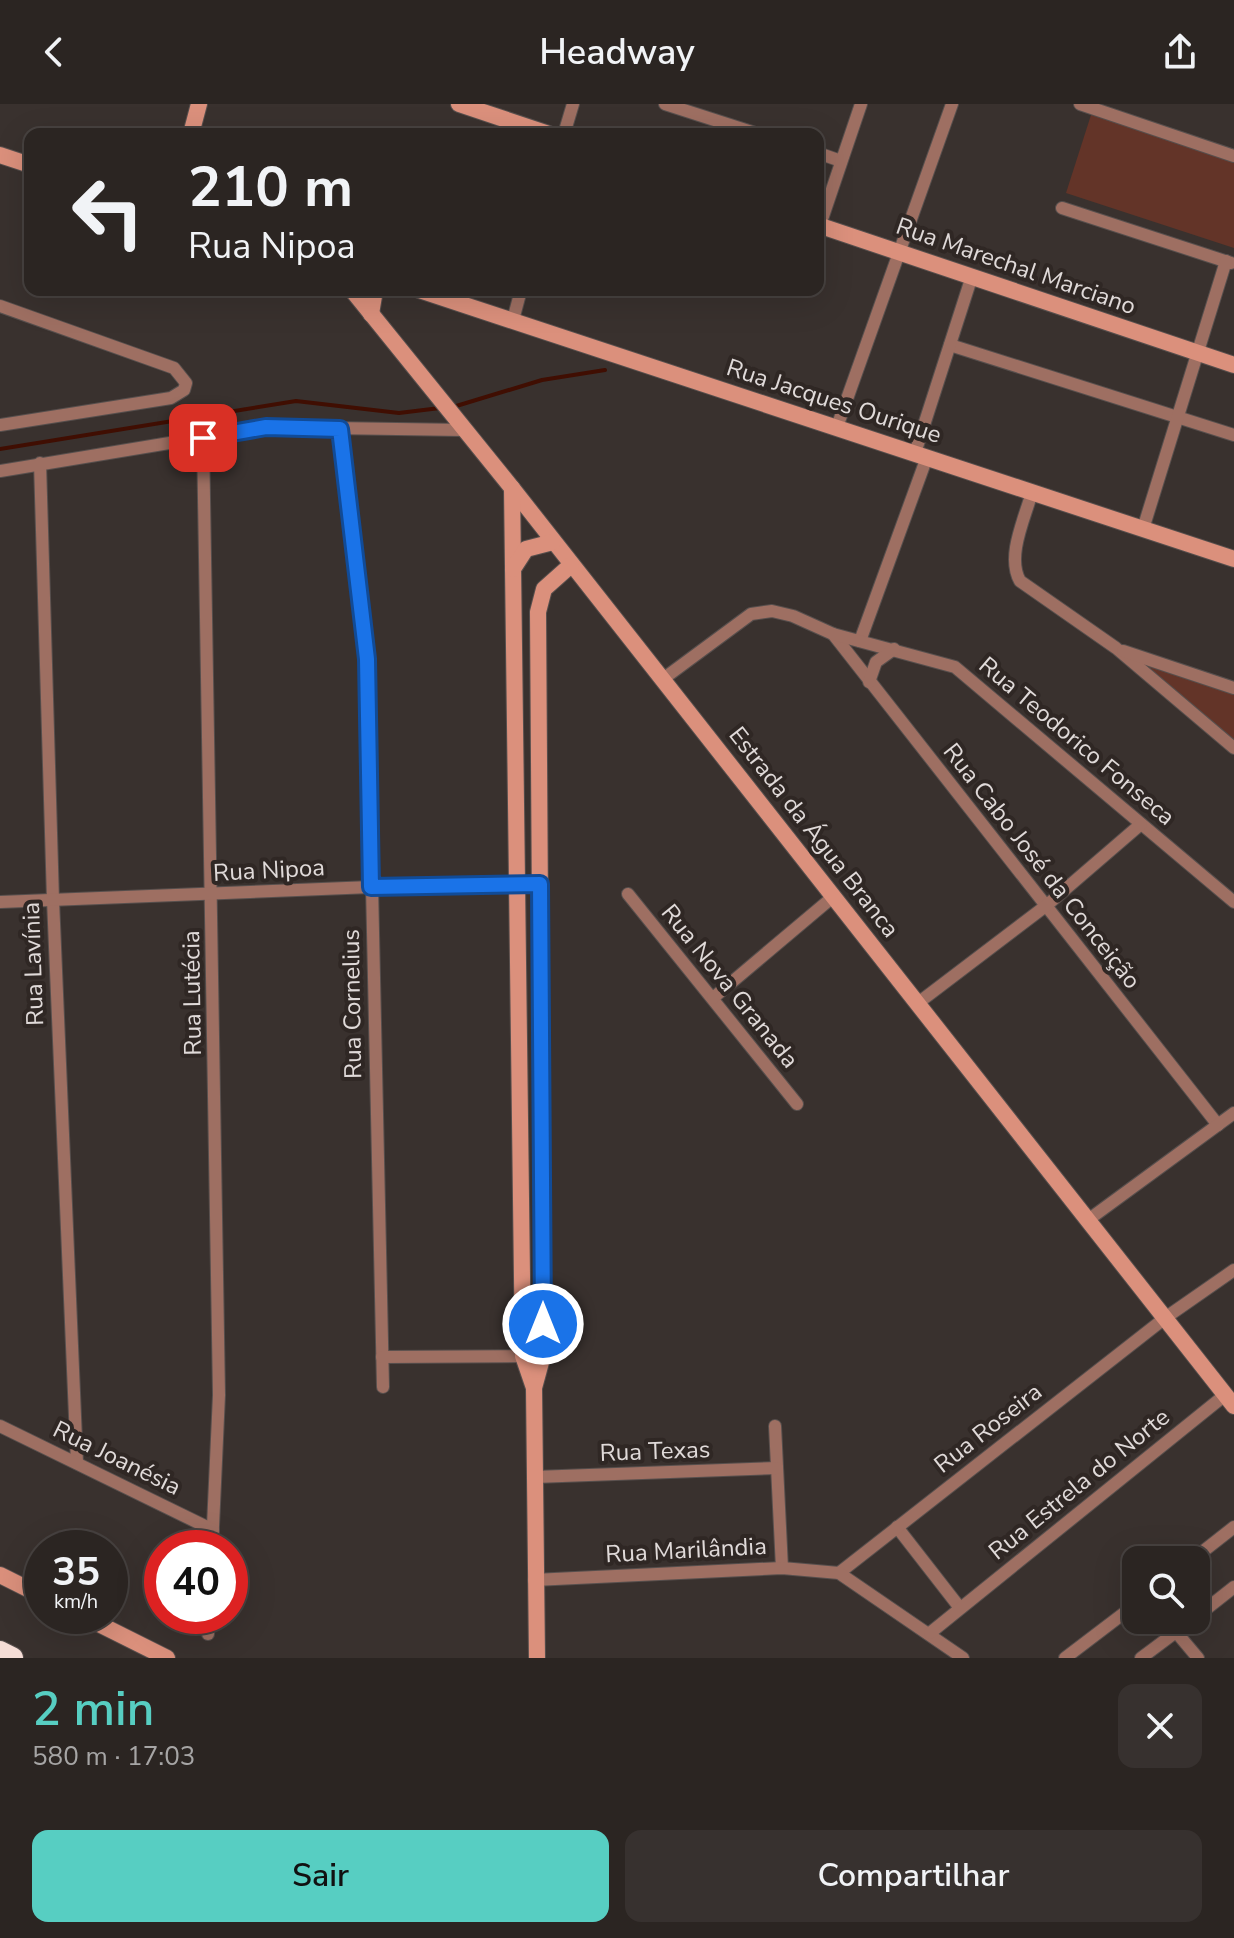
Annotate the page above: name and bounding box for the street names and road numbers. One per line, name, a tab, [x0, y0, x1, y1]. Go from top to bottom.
street label: Rua Marechal Marciano	[892, 210, 1140, 322]
street label: Rua Jacques Ourique	[723, 351, 945, 451]
street label: Rua Teodorico Fonseca	[972, 649, 1182, 833]
street label: Estrada da Água Branca	[722, 720, 906, 944]
street label: Rua Cabo José da Conceição	[936, 737, 1148, 995]
street label: Rua Nipoa	[212, 851, 326, 889]
street label: Rua Nova Granada	[654, 897, 806, 1075]
street label: Rua Lavínia	[15, 902, 51, 1026]
street label: Rua Cornelius	[335, 929, 369, 1079]
street label: Rua Lutécia	[175, 930, 209, 1056]
street label: Rua Roseira	[927, 1376, 1049, 1480]
street label: Rua Estrela do Norte	[982, 1401, 1176, 1567]
street label: Rua Joanésia	[48, 1413, 186, 1503]
street label: Rua Texas	[599, 1433, 711, 1469]
street label: Rua Marilândia	[604, 1530, 768, 1570]

